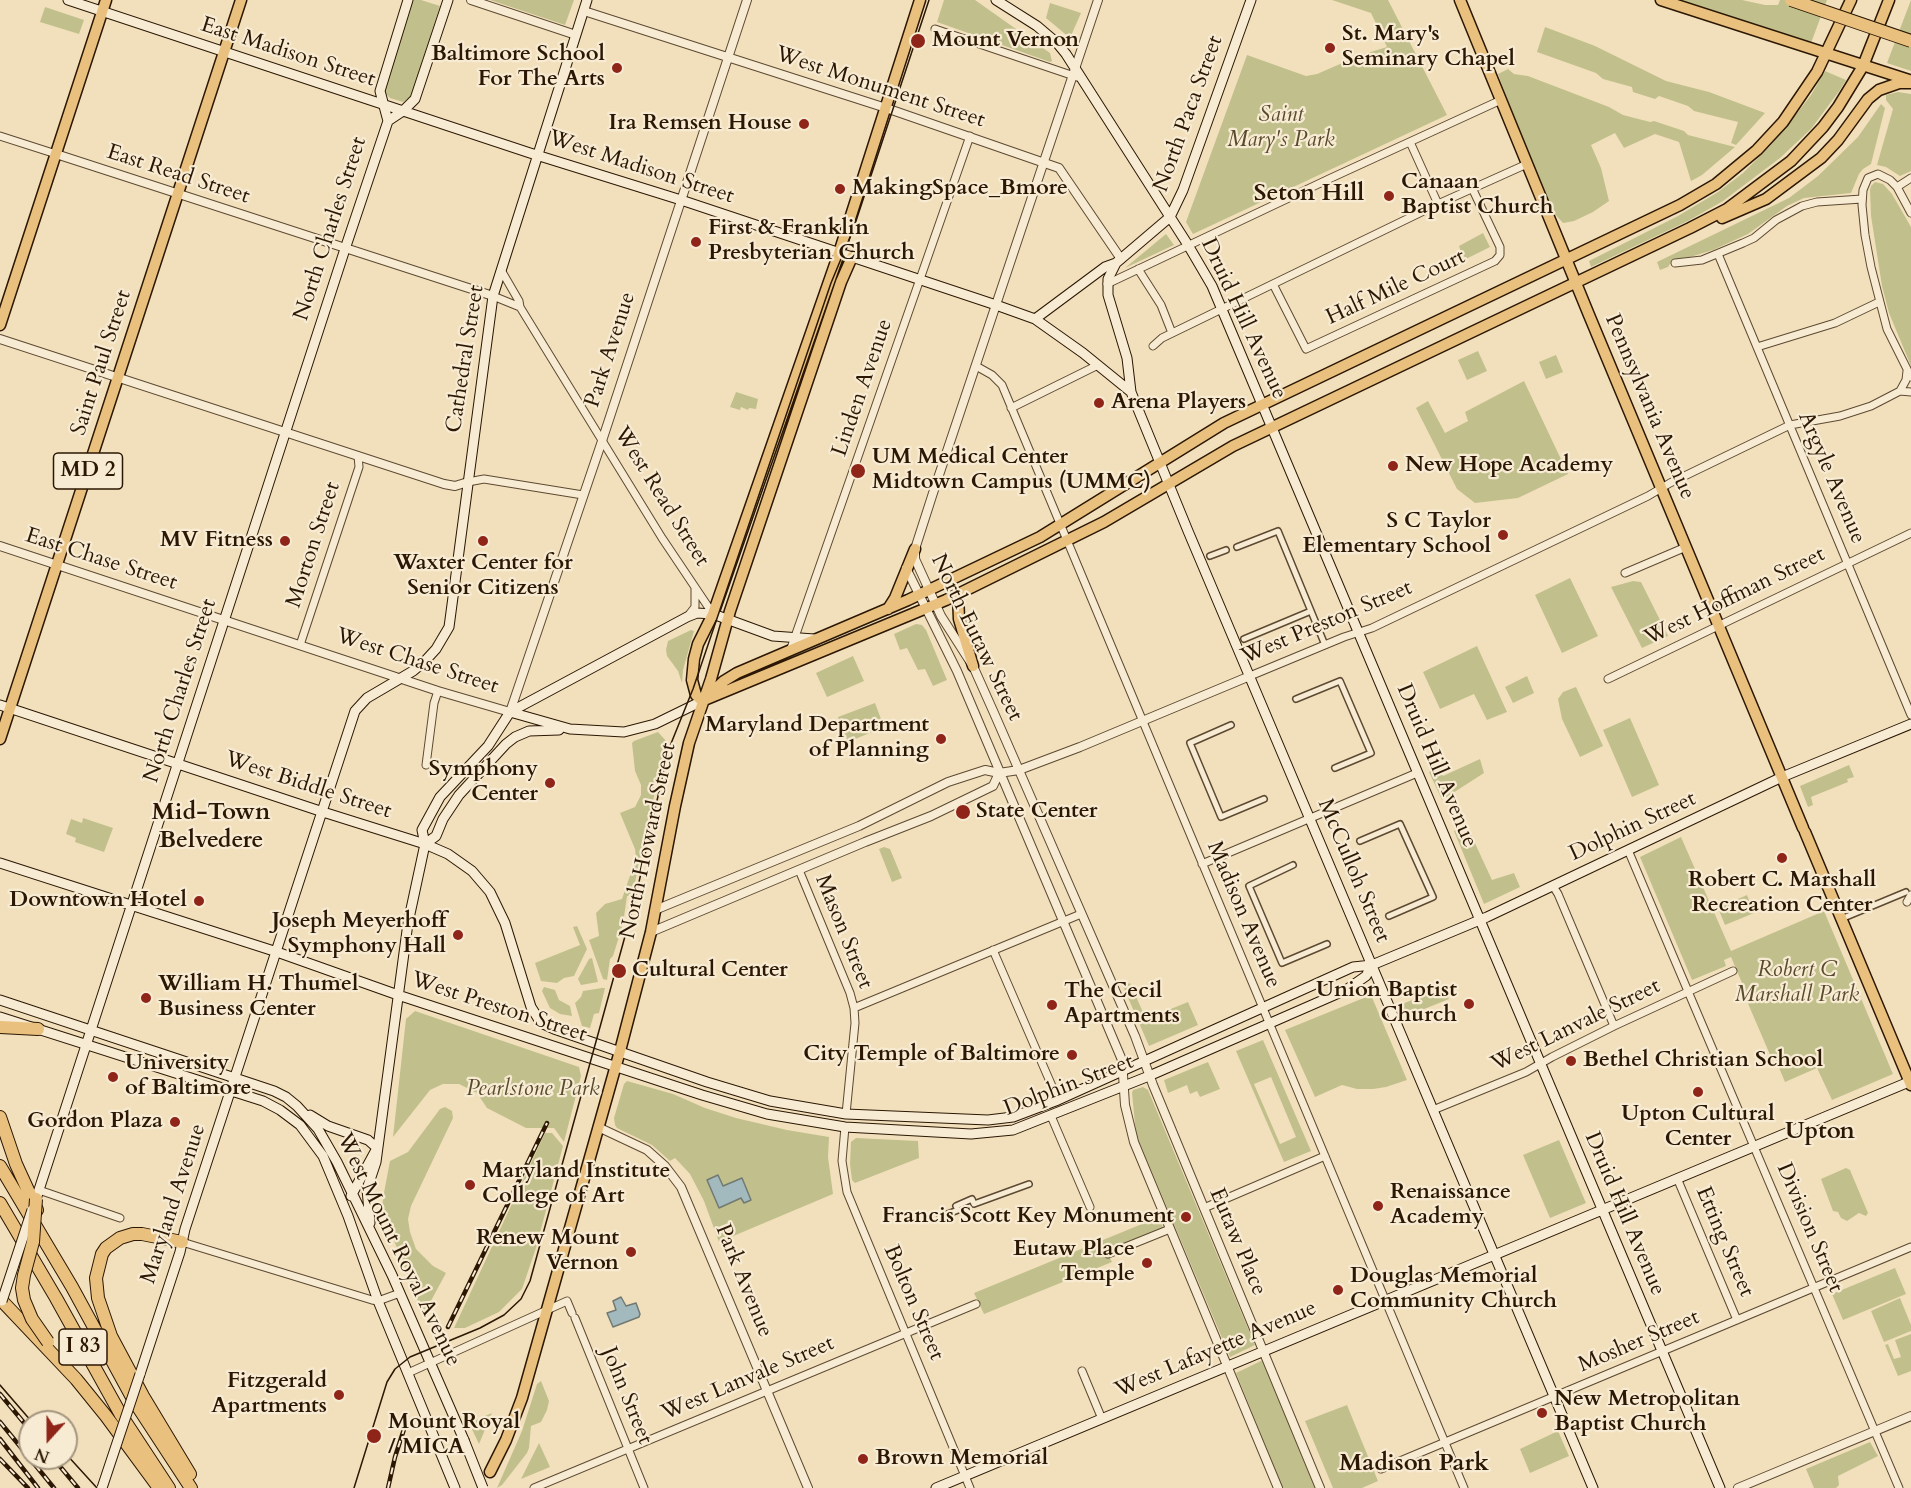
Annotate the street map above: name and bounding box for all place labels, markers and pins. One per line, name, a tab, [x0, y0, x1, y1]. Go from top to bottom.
place label: St. Mary's Seminary Chapel	[1342, 22, 1515, 74]
place label: Mount Vernon	[932, 28, 1079, 54]
marker: Mount Vernon	[909, 32, 927, 50]
marker: St. Mary's Seminary Chapel	[1323, 41, 1337, 55]
place label: Baltimore School For The Arts	[431, 42, 605, 94]
marker: Baltimore School For The Arts	[610, 61, 624, 75]
place label: Ira Remsen House	[608, 111, 792, 137]
marker: Ira Remsen House	[797, 117, 811, 131]
place label: Canaan Baptist Church	[1401, 170, 1553, 222]
place label: MakingSpace_Bmore	[852, 176, 1068, 202]
marker: MakingSpace_Bmore	[833, 182, 847, 196]
marker: Canaan Baptist Church	[1382, 189, 1396, 203]
place label: First & Franklin Presbyterian Church	[708, 216, 915, 268]
marker: First & Franklin Presbyterian Church	[689, 235, 703, 249]
place label: Arena Players	[1111, 390, 1246, 416]
marker: Arena Players	[1092, 396, 1106, 410]
place label: UM Medical Center Midtown Campus (UMMC)	[872, 445, 1151, 496]
place label: New Hope Academy	[1405, 453, 1613, 479]
marker: New Hope Academy	[1386, 459, 1400, 473]
marker: UM Medical Center Midtown Campus (UMMC)	[849, 462, 867, 480]
place label: S C Taylor Elementary School	[1302, 509, 1491, 560]
place label: MV Fitness	[160, 528, 273, 554]
marker: S C Taylor Elementary School	[1496, 528, 1510, 542]
marker: MV Fitness	[278, 534, 292, 548]
marker: Waxter Center for Senior Citizens	[476, 534, 490, 548]
place label: Waxter Center for Senior Citizens	[393, 551, 573, 602]
place label: Maryland Department of Planning	[705, 713, 929, 764]
marker: Maryland Department of Planning	[934, 732, 948, 746]
place label: Symphony Center	[429, 757, 538, 808]
marker: Symphony Center	[543, 776, 557, 790]
place label: State Center	[976, 799, 1098, 825]
marker: State Center	[954, 803, 972, 821]
marker: Robert C. Marshall Recreation Center	[1775, 851, 1789, 865]
place label: Robert C. Marshall Recreation Center	[1688, 868, 1876, 920]
place label: Downtown Hotel	[9, 888, 187, 914]
marker: Downtown Hotel	[192, 894, 206, 908]
place label: Joseph Meyerhoff Symphony Hall	[272, 909, 446, 960]
marker: Joseph Meyerhoff Symphony Hall	[451, 928, 465, 942]
place label: Cultural Center	[632, 958, 788, 984]
marker: Cultural Center	[610, 962, 628, 980]
place label: William H. Thumel Business Center	[158, 972, 358, 1023]
place label: Union Baptist Church	[1316, 978, 1457, 1030]
place label: The Cecil Apartments	[1064, 979, 1180, 1030]
marker: William H. Thumel Business Center	[139, 991, 153, 1005]
marker: Union Baptist Church	[1462, 997, 1476, 1011]
marker: The Cecil Apartments	[1045, 998, 1059, 1012]
place label: City Temple of Baltimore	[803, 1042, 1060, 1068]
marker: City Temple of Baltimore	[1065, 1048, 1079, 1062]
place label: Bethel Christian School	[1583, 1048, 1823, 1074]
place label: University of Baltimore	[125, 1051, 251, 1102]
marker: Bethel Christian School	[1564, 1054, 1578, 1068]
marker: University of Baltimore	[106, 1070, 120, 1084]
marker: Upton Cultural Center	[1691, 1085, 1705, 1099]
place label: Upton Cultural Center	[1621, 1102, 1775, 1154]
place label: Gordon Plaza	[27, 1109, 163, 1135]
marker: Gordon Plaza	[168, 1115, 182, 1129]
place label: Maryland Institute College of Art	[482, 1159, 670, 1210]
marker: Maryland Institute College of Art	[463, 1178, 477, 1192]
place label: Renaissance Academy	[1390, 1180, 1511, 1232]
marker: Renaissance Academy	[1371, 1199, 1385, 1213]
place label: Francis Scott Key Monument	[882, 1204, 1174, 1230]
marker: Francis Scott Key Monument	[1179, 1210, 1193, 1224]
place label: Renew Mount Vernon	[476, 1226, 619, 1278]
place label: Eutaw Place Temple	[1013, 1237, 1135, 1288]
marker: Renew Mount Vernon	[624, 1245, 638, 1259]
marker: Eutaw Place Temple	[1140, 1256, 1154, 1270]
place label: Douglas Memorial Community Church	[1350, 1264, 1557, 1316]
marker: Douglas Memorial Community Church	[1331, 1283, 1345, 1297]
place label: Fitzgerald Apartments	[211, 1369, 327, 1420]
place label: New Metropolitan Baptist Church	[1554, 1387, 1740, 1438]
marker: Fitzgerald Apartments	[332, 1388, 346, 1402]
marker: New Metropolitan Baptist Church	[1535, 1406, 1549, 1420]
place label: Mount Royal / MICA	[388, 1410, 520, 1462]
marker: Mount Royal / MICA	[365, 1427, 383, 1445]
place label: Brown Memorial	[875, 1446, 1048, 1472]
marker: Brown Memorial	[856, 1452, 870, 1466]

